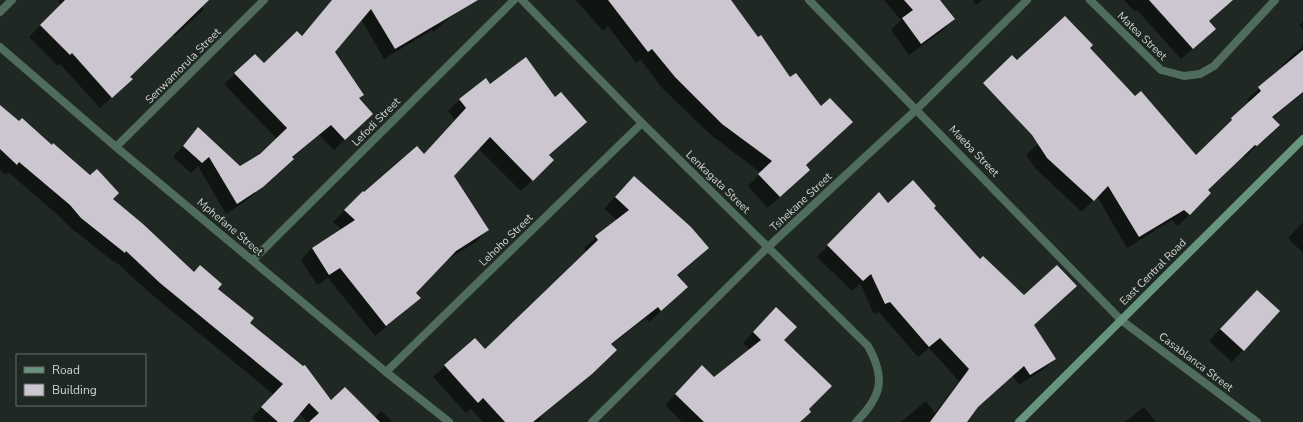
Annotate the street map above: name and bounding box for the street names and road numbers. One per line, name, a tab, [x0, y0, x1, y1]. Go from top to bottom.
street label: Matea Street	[1114, 9, 1170, 64]
street label: Senwamorula Street	[142, 25, 224, 107]
street label: Lefodi Street	[348, 94, 404, 150]
street label: Maeba Street	[946, 122, 1002, 180]
street label: Lenkagata Street	[683, 147, 754, 217]
street label: Tshekane Street	[767, 169, 835, 235]
street label: Mphefane Street	[194, 195, 266, 259]
street label: Lehoho Street	[476, 210, 536, 269]
street label: East Central Road	[1116, 235, 1190, 309]
street label: Casablanca Street	[1156, 329, 1236, 395]

